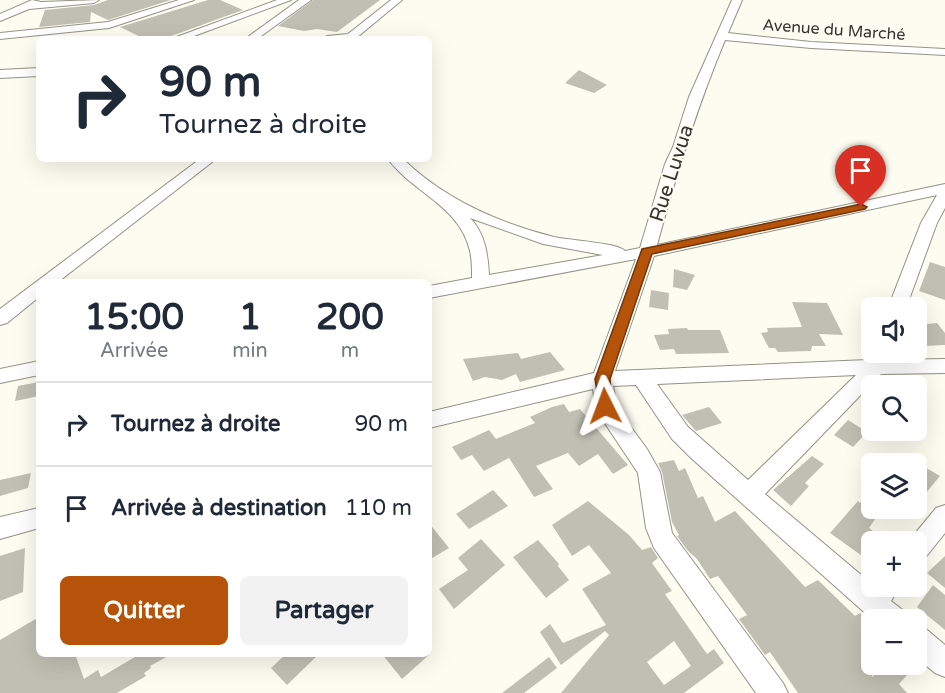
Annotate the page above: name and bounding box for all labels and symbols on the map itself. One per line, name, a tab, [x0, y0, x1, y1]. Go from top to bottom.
street label: Avenue du Marché	[762, 15, 906, 45]
street label: Rue Luvua	[645, 122, 699, 225]
pin	[835, 145, 886, 207]
position arrow	[573, 374, 637, 438]

